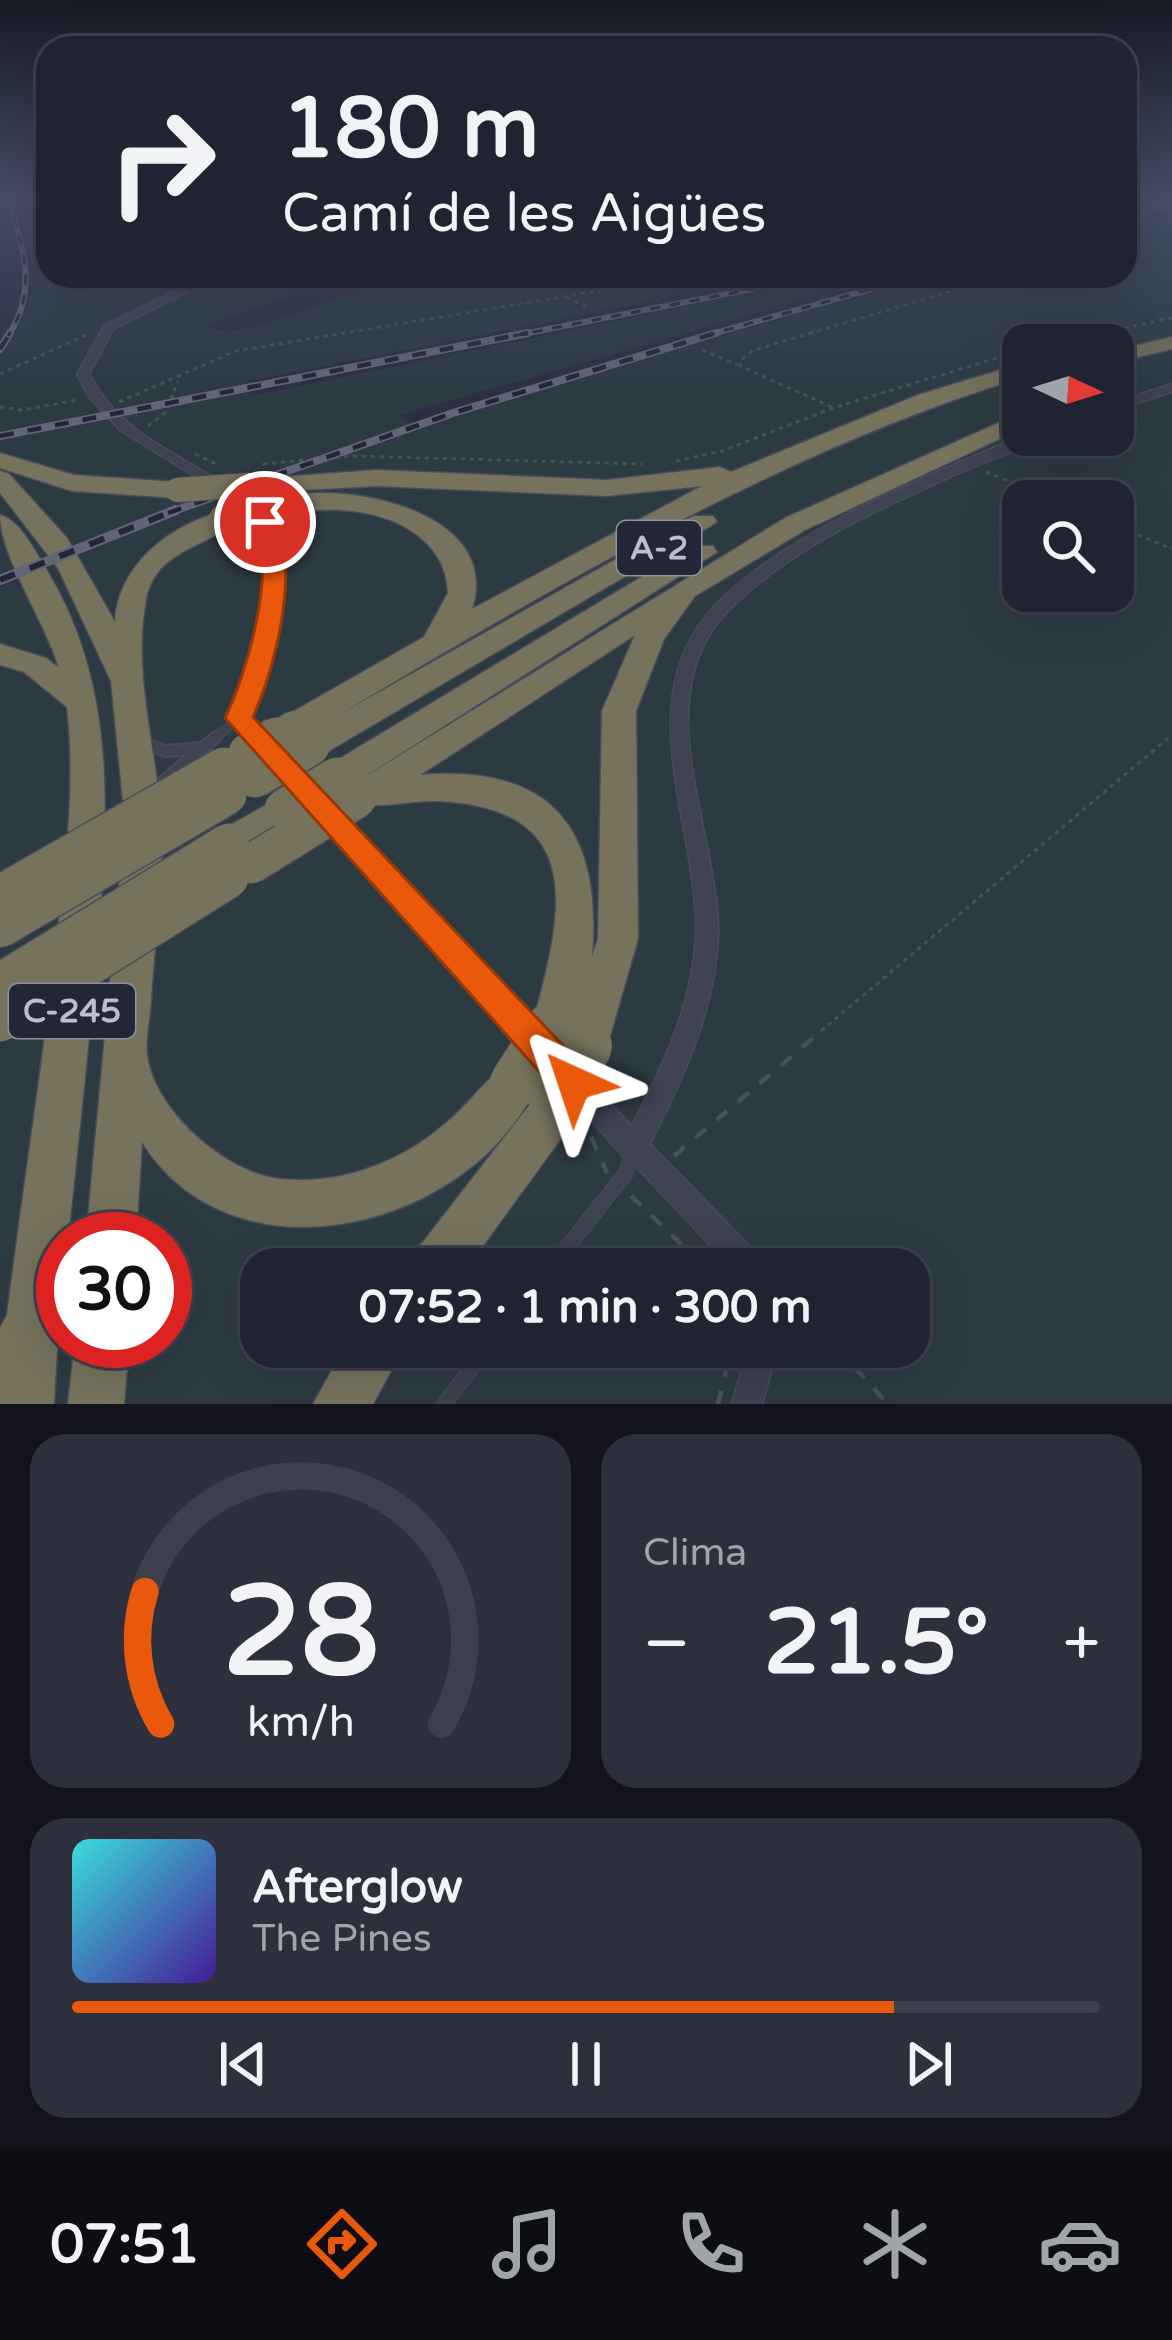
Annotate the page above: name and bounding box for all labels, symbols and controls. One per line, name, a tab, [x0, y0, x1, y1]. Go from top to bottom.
text: 180 m	[282, 79, 539, 180]
icon: right	[84, 84, 240, 240]
text: Camí de les Aigües	[282, 181, 766, 246]
north arrow	[1002, 324, 1134, 456]
map controls	[1002, 324, 1134, 612]
pin	[214, 471, 316, 573]
button: search	[1002, 480, 1134, 612]
icon: arrive	[232, 489, 298, 555]
road number: A-2	[617, 521, 701, 575]
road number: C-245	[9, 984, 135, 1038]
position arrow	[511, 1020, 637, 1146]
speed limit sign: 30	[36, 1212, 192, 1368]
text: 07:52 · 1 min · 300 m	[359, 1281, 811, 1335]
text: Clima	[643, 1529, 747, 1576]
text: 28	[222, 1558, 379, 1709]
text: 21.5°	[764, 1589, 989, 1698]
text: −	[643, 1604, 690, 1684]
text: +	[1063, 1604, 1100, 1684]
text: km/h	[247, 1697, 354, 1748]
text: Afterglow	[252, 1861, 463, 1915]
text: The Pines	[252, 1915, 432, 1962]
icon: previous	[210, 2031, 276, 2097]
icon: pause	[553, 2031, 619, 2097]
icon: next	[896, 2031, 962, 2097]
icon: directions	[300, 2202, 384, 2286]
icon: music	[485, 2202, 569, 2286]
icon: phone	[669, 2202, 753, 2286]
icon: climate	[853, 2202, 937, 2286]
icon: car	[1038, 2202, 1122, 2286]
text: 07:51	[50, 2212, 200, 2277]

